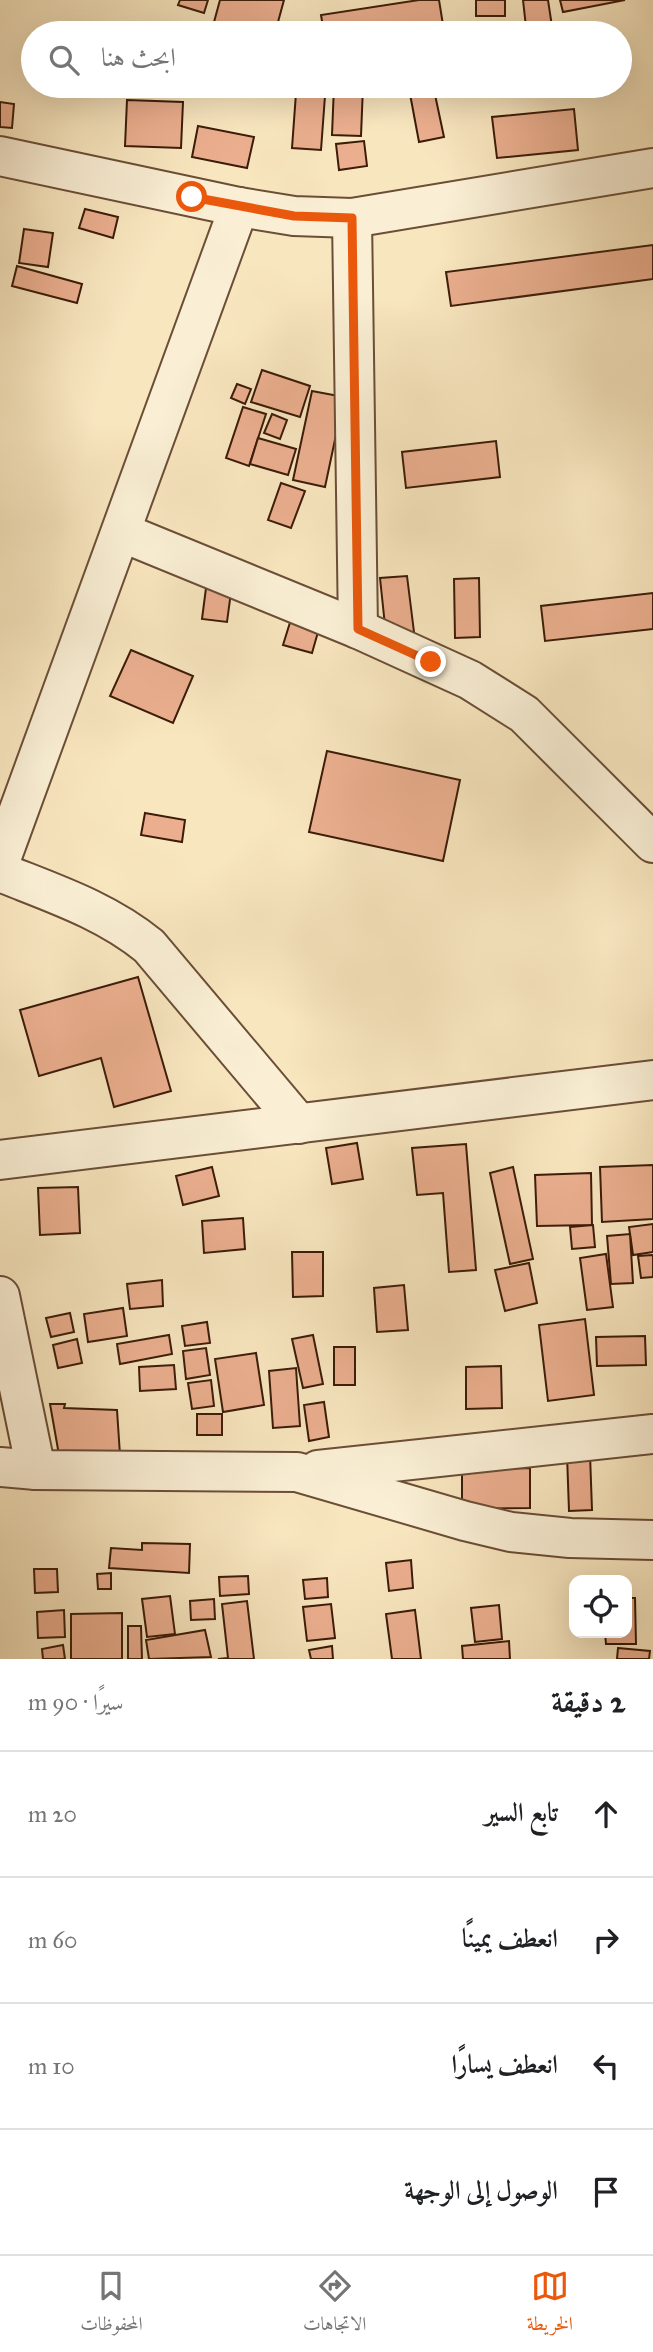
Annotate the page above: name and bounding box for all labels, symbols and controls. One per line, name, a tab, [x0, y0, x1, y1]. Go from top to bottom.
search box	[21, 21, 632, 98]
icon: search	[45, 41, 83, 79]
text: ابحث هنا	[101, 41, 176, 73]
route start	[176, 181, 207, 212]
route end	[415, 646, 446, 677]
map controls	[569, 1575, 632, 1638]
button: locate	[569, 1575, 632, 1638]
text: 2 دقيقة	[551, 1684, 625, 1720]
text: سيرًا · 90 m	[28, 1688, 124, 1716]
icon: ahead	[587, 1795, 625, 1833]
text: تابع السير	[485, 1796, 558, 1828]
text: 20 m	[28, 1800, 77, 1828]
icon: right	[587, 1921, 625, 1959]
text: انعطف يمينًا	[462, 1922, 558, 1954]
text: 60 m	[28, 1926, 77, 1954]
icon: left	[587, 2047, 625, 2085]
text: انعطف يسارًا	[451, 2048, 558, 2080]
text: 10 m	[28, 2052, 75, 2080]
icon: arrive	[587, 2173, 625, 2211]
text: الوصول إلى الوجهة	[404, 2174, 558, 2206]
tab: المحفوظات	[80, 2267, 143, 2342]
tab: الاتجاهات	[303, 2267, 366, 2342]
tab: الخريطة	[527, 2267, 573, 2342]

